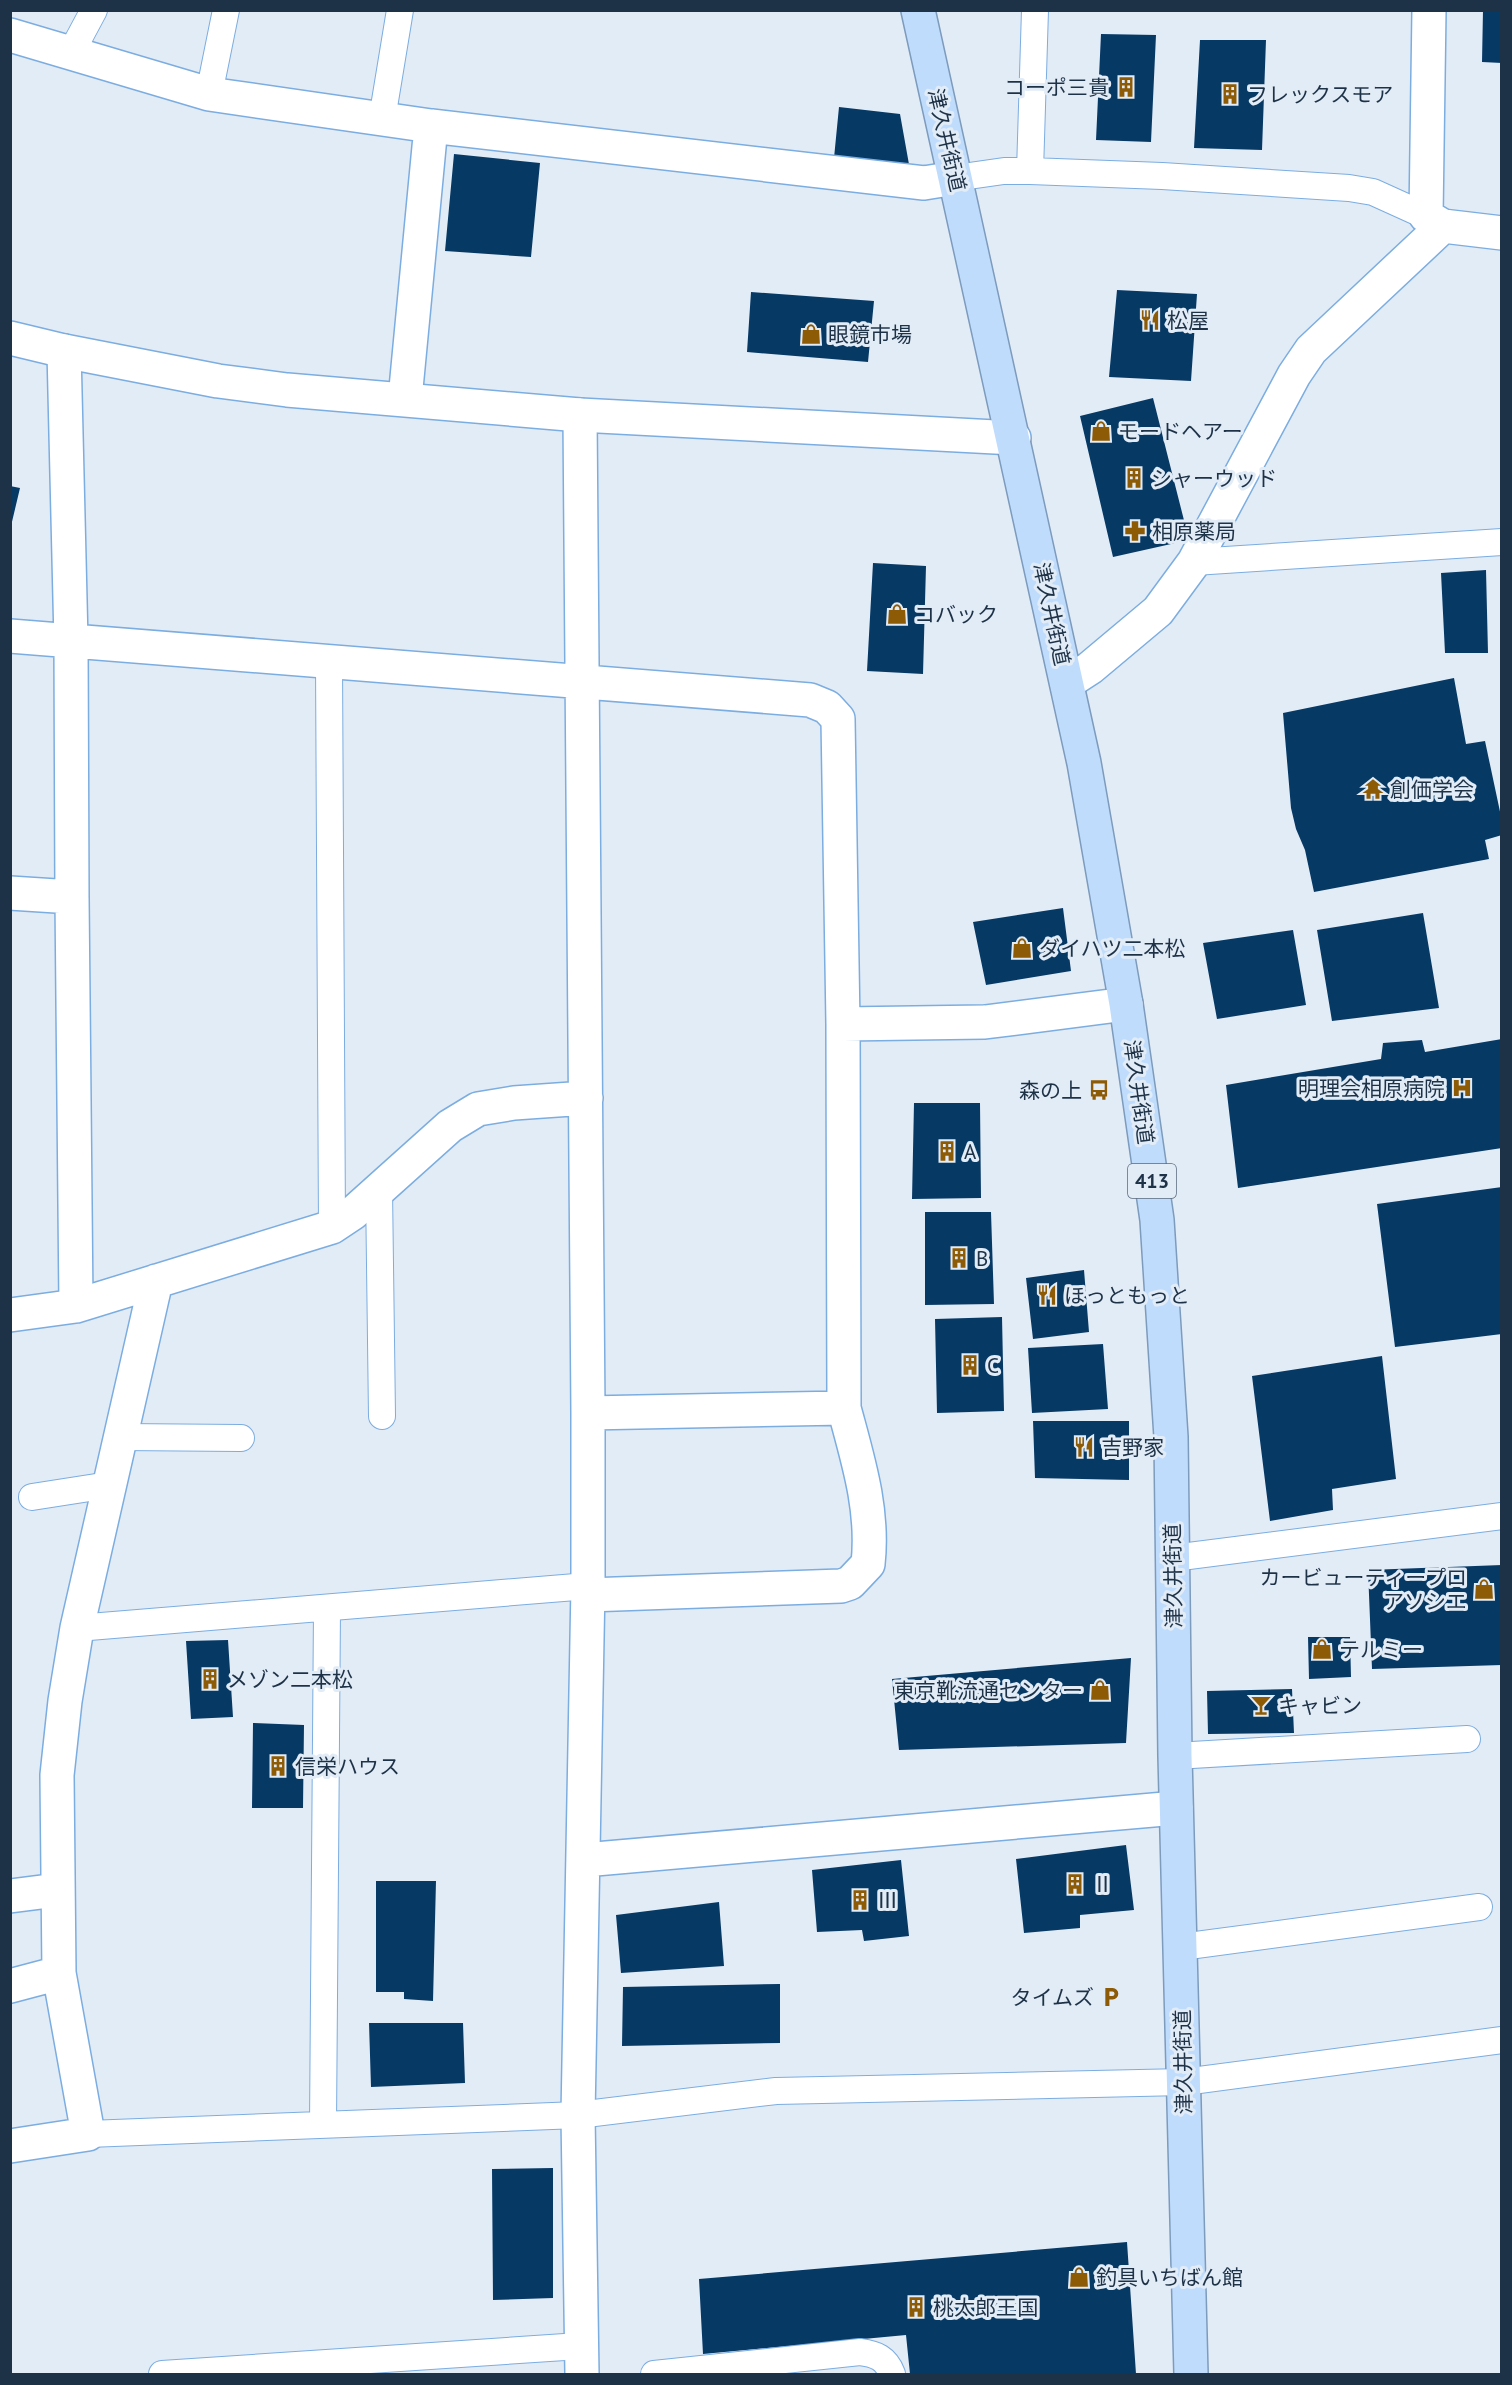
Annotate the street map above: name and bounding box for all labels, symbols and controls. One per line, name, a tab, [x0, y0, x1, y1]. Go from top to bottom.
place label: コーポ三貴	[1004, 74, 1109, 101]
building icon: コーポ三貴	[1114, 75, 1138, 99]
place label: フレックスモア	[1247, 81, 1393, 108]
building icon: フレックスモア	[1218, 82, 1242, 106]
street label: 津久井街道	[922, 86, 972, 194]
place label: 松屋	[1167, 307, 1209, 334]
restaurant icon: 松屋	[1138, 308, 1162, 332]
place label: 眼鏡市場	[828, 321, 912, 348]
shop icon: 眼鏡市場	[799, 322, 823, 346]
place label: モードヘアー	[1118, 418, 1243, 445]
shop icon: モードヘアー	[1089, 419, 1113, 443]
place label: シャーウッド	[1151, 465, 1277, 492]
building icon: シャーウッド	[1122, 466, 1146, 490]
place label: 相原薬局	[1152, 518, 1236, 545]
pharmacy icon: 相原薬局	[1123, 519, 1147, 543]
street label: 津久井街道	[1028, 560, 1076, 668]
place label: コバック	[914, 601, 998, 628]
shop icon: コバック	[885, 602, 909, 626]
place label: 創価学会	[1390, 776, 1474, 803]
temple icon: 創価学会	[1361, 777, 1385, 801]
place label: ダイハツ二本松	[1039, 935, 1186, 962]
shop icon: ダイハツ二本松	[1010, 936, 1034, 960]
street label: 津久井街道	[1118, 1038, 1160, 1146]
place label: 明理会相原病院	[1298, 1075, 1445, 1102]
hospital icon: 明理会相原病院	[1450, 1076, 1474, 1100]
place label: 森の上	[1019, 1077, 1082, 1104]
bus stop icon: 森の上	[1087, 1078, 1111, 1102]
place label: A	[964, 1138, 977, 1165]
building icon: A	[935, 1139, 959, 1163]
road number: 413	[1128, 1164, 1176, 1198]
place label: B	[976, 1245, 988, 1272]
building icon: B	[947, 1246, 971, 1270]
place label: ほっともっと	[1064, 1282, 1190, 1309]
restaurant icon: ほっともっと	[1035, 1283, 1059, 1307]
place label: C	[987, 1352, 999, 1379]
building icon: C	[958, 1353, 982, 1377]
place label: 吉野家	[1101, 1434, 1164, 1461]
restaurant icon: 吉野家	[1072, 1435, 1096, 1459]
street label: 津久井街道	[1159, 1523, 1187, 1629]
place label: カービューティープロ アソシエ	[1260, 1564, 1467, 1615]
shop icon: カービューティープロ アソシエ	[1472, 1577, 1496, 1601]
place label: テルミー	[1339, 1636, 1423, 1663]
shop icon: テルミー	[1310, 1637, 1334, 1661]
place label: メゾン二本松	[227, 1666, 353, 1693]
building icon: メゾン二本松	[198, 1667, 222, 1691]
place label: 東京靴流通センター	[894, 1677, 1083, 1704]
shop icon: 東京靴流通センター	[1088, 1678, 1112, 1702]
place label: キャビン	[1278, 1692, 1362, 1719]
bar icon: キャビン	[1249, 1693, 1273, 1717]
place label: 信栄ハウス	[295, 1753, 400, 1780]
building icon: 信栄ハウス	[266, 1754, 290, 1778]
place label: Ⅱ	[1092, 1871, 1113, 1898]
building icon: Ⅱ	[1063, 1872, 1087, 1896]
place label: Ⅲ	[877, 1887, 898, 1914]
building icon: Ⅲ	[848, 1888, 872, 1912]
place label: タイムズ	[1010, 1984, 1094, 2011]
parking icon: タイムズ	[1099, 1985, 1123, 2009]
street label: 津久井街道	[1169, 2009, 1197, 2115]
place label: 釣具いちばん館	[1096, 2264, 1243, 2291]
shop icon: 釣具いちばん館	[1067, 2265, 1091, 2289]
place label: 桃太郎王国	[933, 2294, 1038, 2321]
building icon: 桃太郎王国	[904, 2295, 928, 2319]

